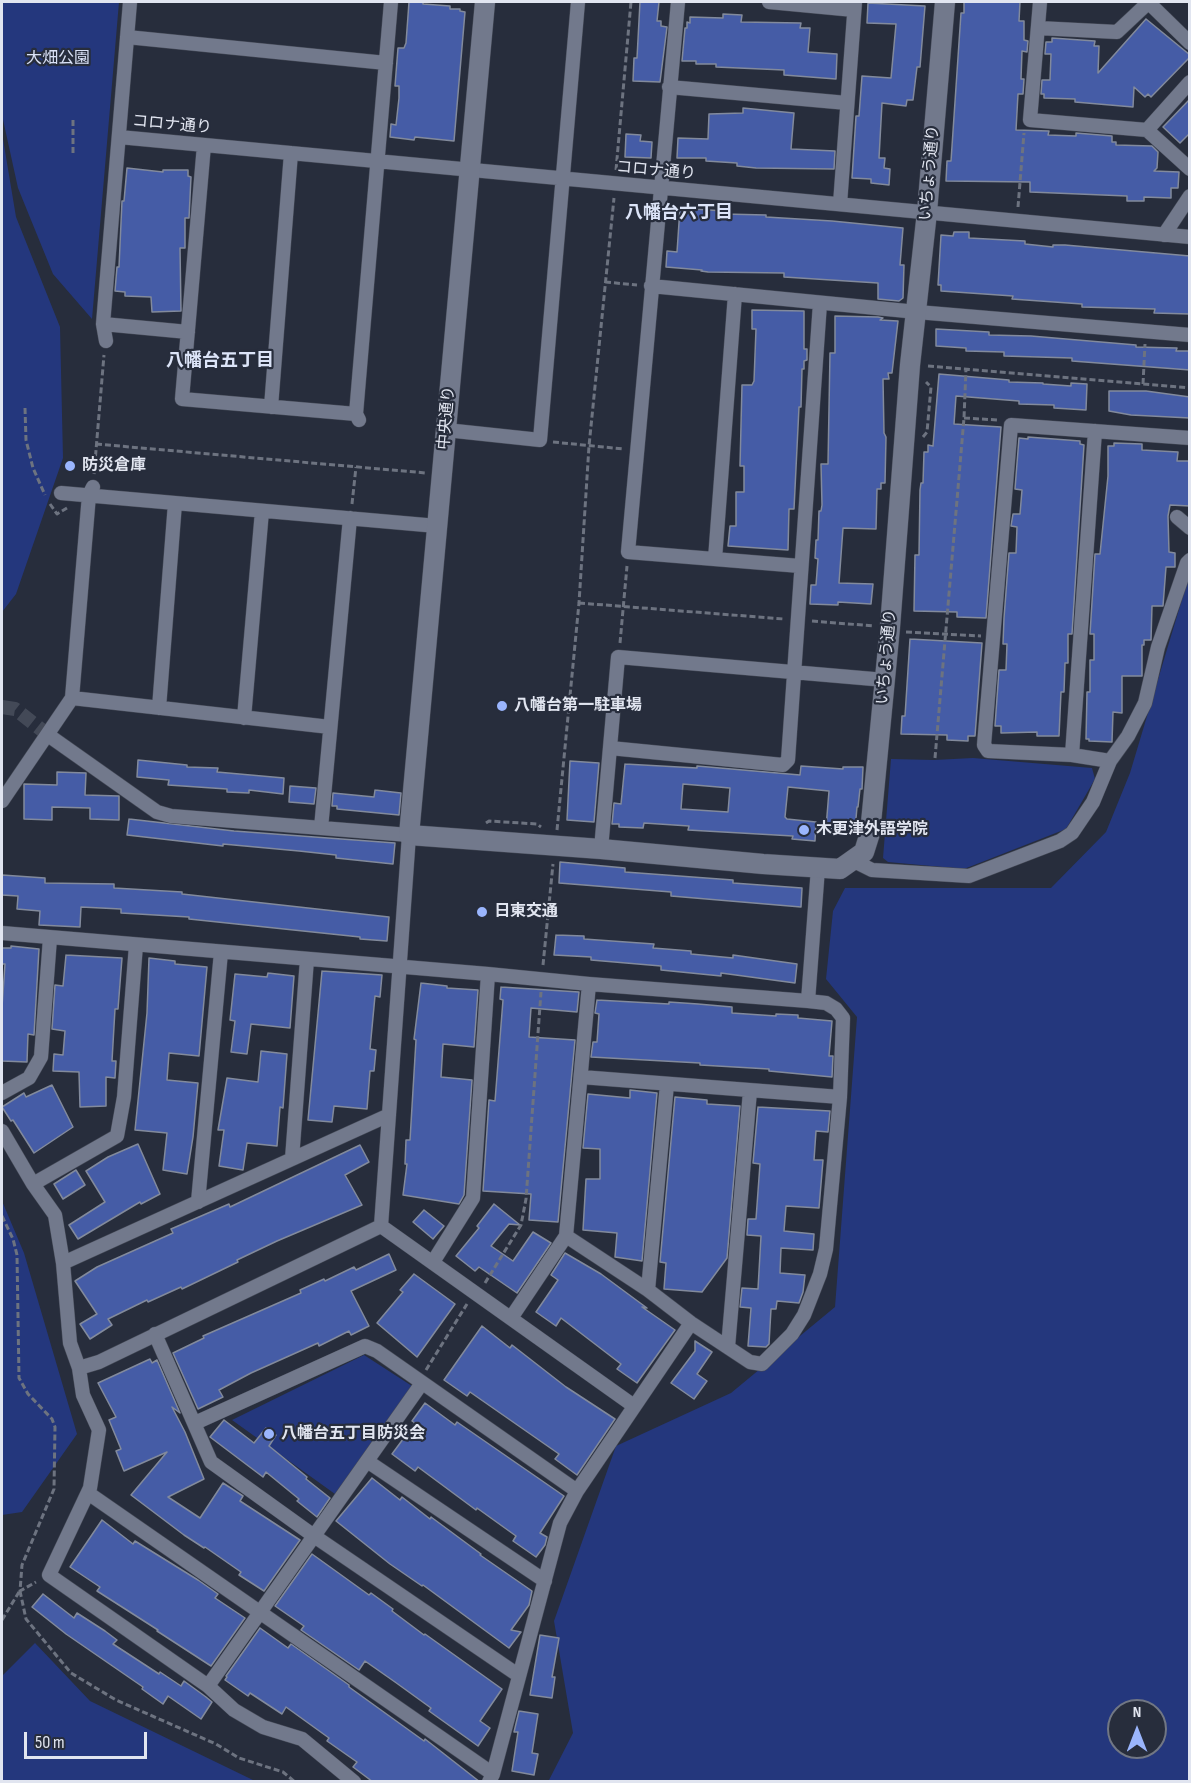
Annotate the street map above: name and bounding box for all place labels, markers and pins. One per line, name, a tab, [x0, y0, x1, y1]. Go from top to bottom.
place label: 防災倉庫	[82, 456, 146, 476]
marker: 防災倉庫	[63, 459, 77, 473]
place label: 八幡台第一駐車場	[514, 696, 642, 716]
marker: 八幡台第一駐車場	[495, 699, 509, 713]
place label: 木更津外語学院	[816, 820, 928, 840]
marker: 木更津外語学院	[797, 823, 811, 837]
place label: 日東交通	[494, 902, 558, 922]
marker: 日東交通	[475, 905, 489, 919]
place label: 八幡台五丁目防災会	[281, 1424, 425, 1444]
marker: 八幡台五丁目防災会	[262, 1427, 276, 1441]

